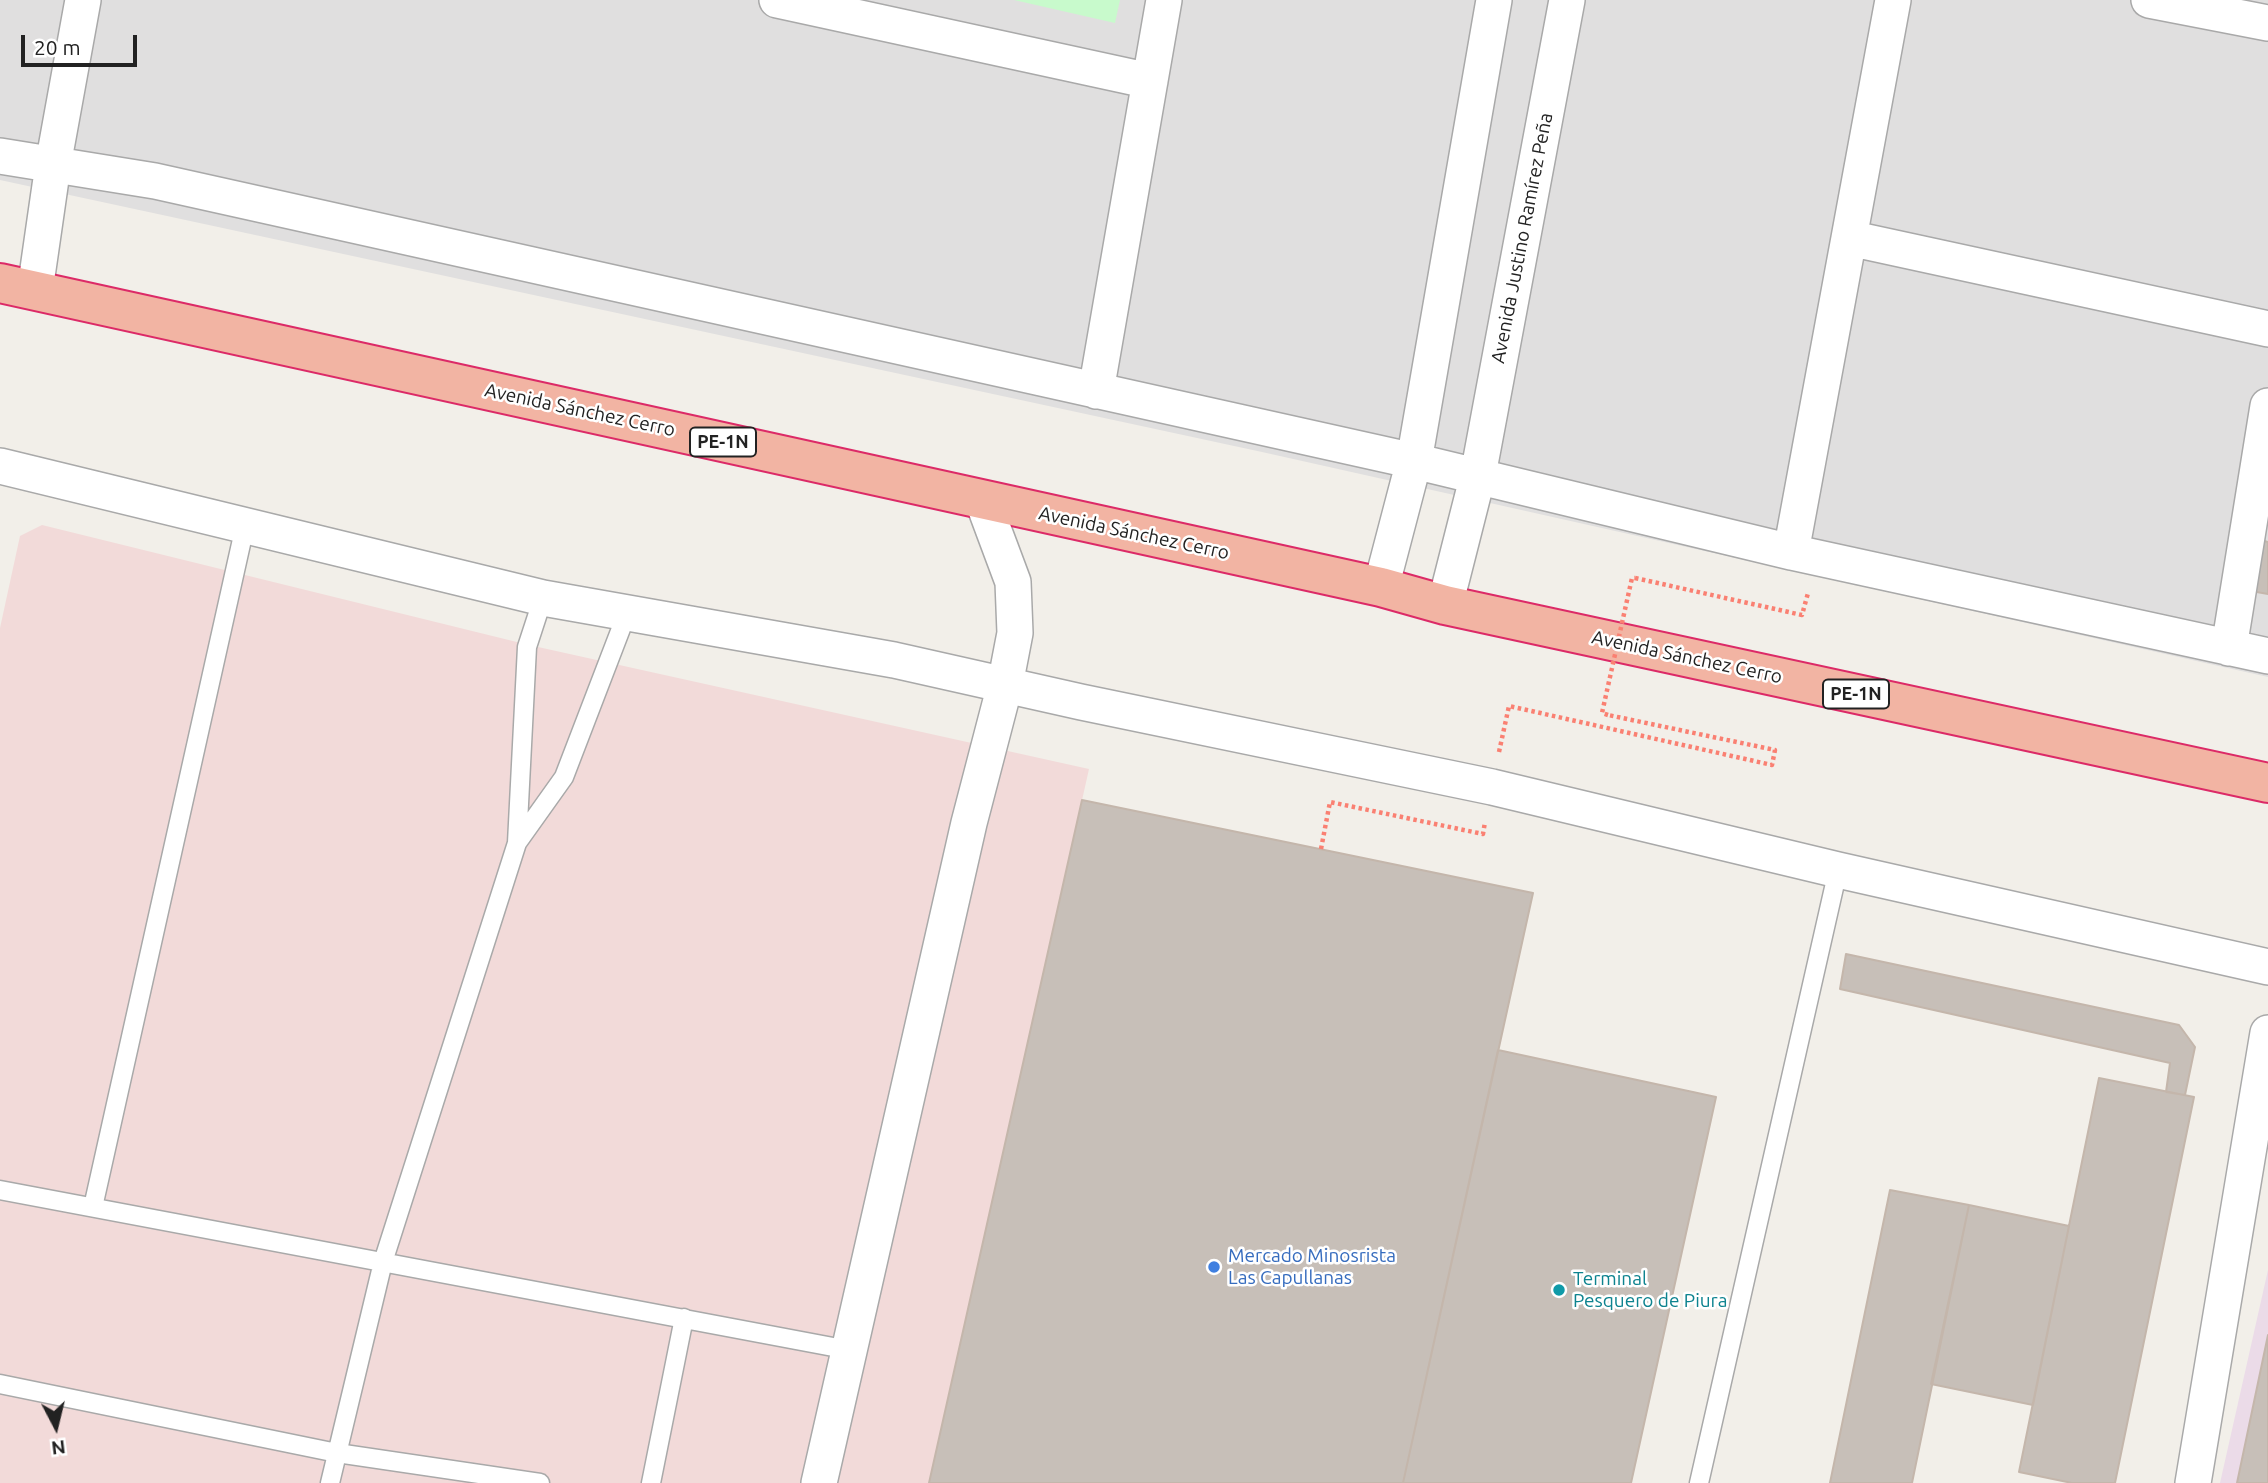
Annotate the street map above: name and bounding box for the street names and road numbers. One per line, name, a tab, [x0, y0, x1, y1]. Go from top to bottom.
street label: Avenida Justino Ramírez Peña	[1487, 111, 1557, 365]
street label: Avenida Sánchez Cerro	[483, 379, 677, 441]
road number: PE-1N	[690, 428, 756, 457]
street label: Avenida Sánchez Cerro	[1037, 502, 1231, 564]
street label: Avenida Sánchez Cerro	[1590, 626, 1784, 688]
road number: PE-1N	[1823, 680, 1889, 708]

